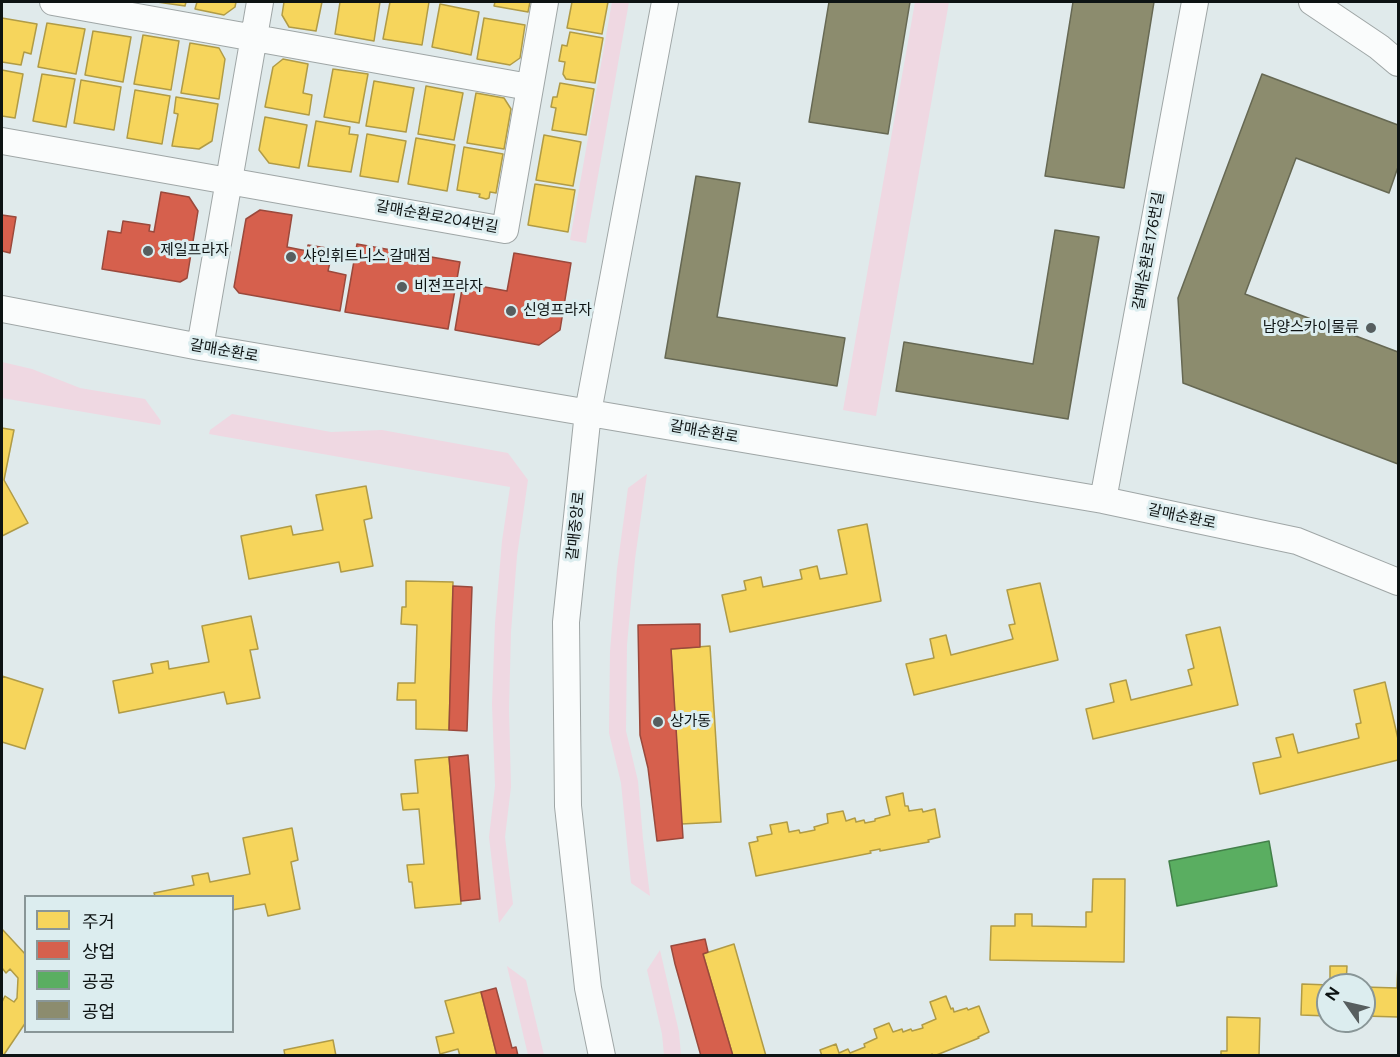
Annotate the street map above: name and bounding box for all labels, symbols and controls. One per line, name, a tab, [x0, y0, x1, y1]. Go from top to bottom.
street label: 갈매순환로176번길	[1130, 191, 1168, 311]
street label: 갈매순환로204번길	[374, 197, 500, 237]
place label: 제일프라자	[160, 242, 229, 260]
marker: 제일프라자	[141, 244, 155, 258]
place label: 샤인휘트니스 갈매점	[303, 248, 431, 266]
marker: 샤인휘트니스 갈매점	[284, 250, 298, 264]
place label: 비젼프라자	[414, 278, 483, 296]
marker: 비젼프라자	[395, 280, 409, 294]
place label: 신영프라자	[523, 302, 592, 320]
marker: 신영프라자	[504, 304, 518, 318]
place label: 남양스카이물류	[1262, 319, 1359, 337]
marker: 남양스카이물류	[1364, 321, 1378, 335]
street label: 갈매순환로	[188, 336, 260, 366]
street label: 갈매순환로	[668, 417, 740, 447]
street label: 갈매중앙로	[563, 491, 589, 561]
street label: 갈매순환로	[1146, 501, 1218, 533]
place label: 상가동	[670, 713, 711, 731]
marker: 상가동	[651, 715, 665, 729]
legend	[24, 895, 234, 1033]
text: 주거	[82, 911, 115, 933]
text: 상업	[82, 941, 115, 963]
text: 공공	[82, 971, 115, 993]
north arrow	[1316, 973, 1376, 1033]
text: N	[1321, 983, 1344, 1004]
text: 공업	[82, 1001, 115, 1023]

